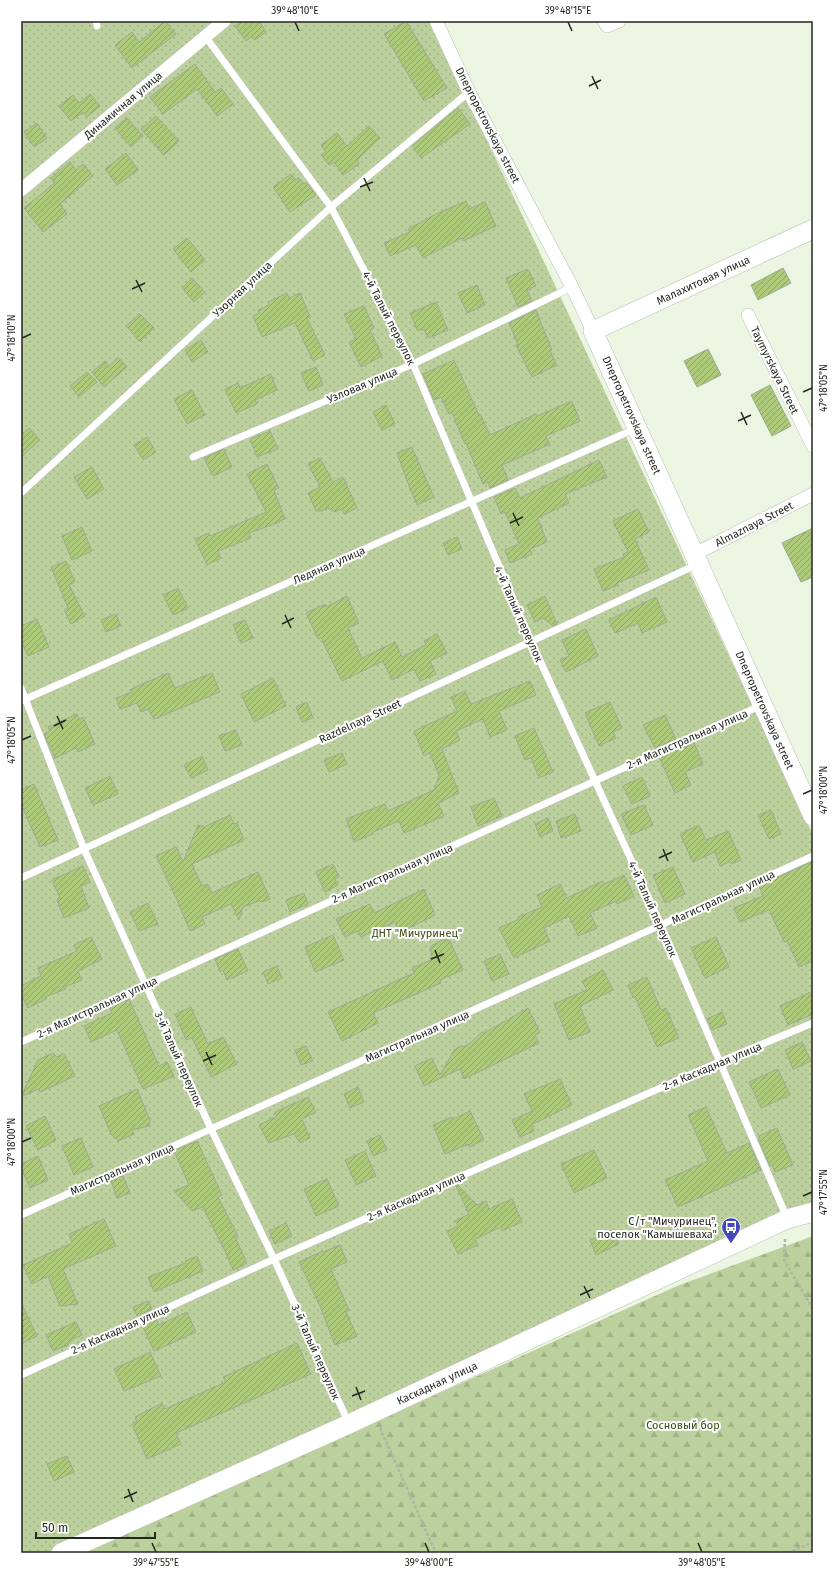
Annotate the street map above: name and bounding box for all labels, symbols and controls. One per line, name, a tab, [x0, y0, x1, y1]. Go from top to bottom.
text: 39°48'10"E	[271, 5, 319, 17]
text: 39°48'15"E	[545, 5, 591, 17]
street label: Dnepropetrovskaya street	[453, 65, 522, 185]
street label: Динамичная улица	[81, 69, 165, 143]
street label: Малахитовая улица	[654, 253, 752, 308]
street label: Узорная улица	[210, 259, 275, 320]
street label: 4-й Талый переулок	[359, 269, 418, 368]
text: 47°18'10"N	[6, 314, 18, 362]
street label: Taymyrskaya Street	[748, 324, 801, 416]
street label: Dnepropetrovskaya street	[600, 354, 664, 476]
text: 47°18'05"N	[818, 364, 830, 412]
street label: Узловая улица	[325, 365, 399, 406]
street label: Almaznaya Street	[713, 499, 796, 550]
street label: Ледяная улица	[291, 544, 367, 587]
street label: 4-й Талый переулок	[492, 564, 546, 664]
street label: Dnepropetrovskaya street	[733, 649, 797, 771]
street label: Razdelnaya Street	[317, 697, 403, 746]
street label: 2-я Магистральная улица	[625, 707, 750, 772]
text: 47°18'05"N	[6, 716, 18, 764]
text: 47°18'00"N	[818, 766, 830, 814]
street label: 2-я Магистральная улица	[330, 841, 455, 906]
street label: 4-й Талый переулок	[626, 859, 680, 959]
street label: Магистральная улица	[669, 868, 777, 927]
park label: ДНТ "Мичуринец"	[371, 927, 462, 940]
street label: 2-я Магистральная улица	[35, 974, 159, 1041]
street label: Магистральная улица	[363, 1008, 471, 1065]
street label: 3-й Талый переулок	[152, 1009, 206, 1109]
street label: 2-я Каскадная улица	[661, 1040, 764, 1093]
text: 47°18'00"N	[6, 1118, 18, 1166]
street label: Магистральная улица	[68, 1141, 176, 1198]
street label: 2-я Каскадная улица	[365, 1169, 467, 1224]
text: 47°17'55"N	[818, 1169, 830, 1215]
place label: С/т "Мичуринец", поселок "Камышеваха"	[597, 1215, 717, 1241]
bus stop icon: С/т "Мичуринец", поселок "Камышеваха"	[720, 1216, 742, 1244]
street label: 2-я Каскадная улица	[69, 1302, 171, 1357]
street label: 3-й Талый переулок	[289, 1302, 343, 1402]
street label: Каскадная улица	[395, 1359, 480, 1408]
park label: Сосновый бор	[646, 1419, 720, 1432]
scale bar	[36, 1514, 155, 1540]
text: 50 m	[42, 1521, 68, 1535]
text: 39°47'55"E	[133, 1557, 179, 1569]
text: 39°48'00"E	[405, 1557, 453, 1569]
text: 39°48'05"E	[678, 1557, 726, 1569]

